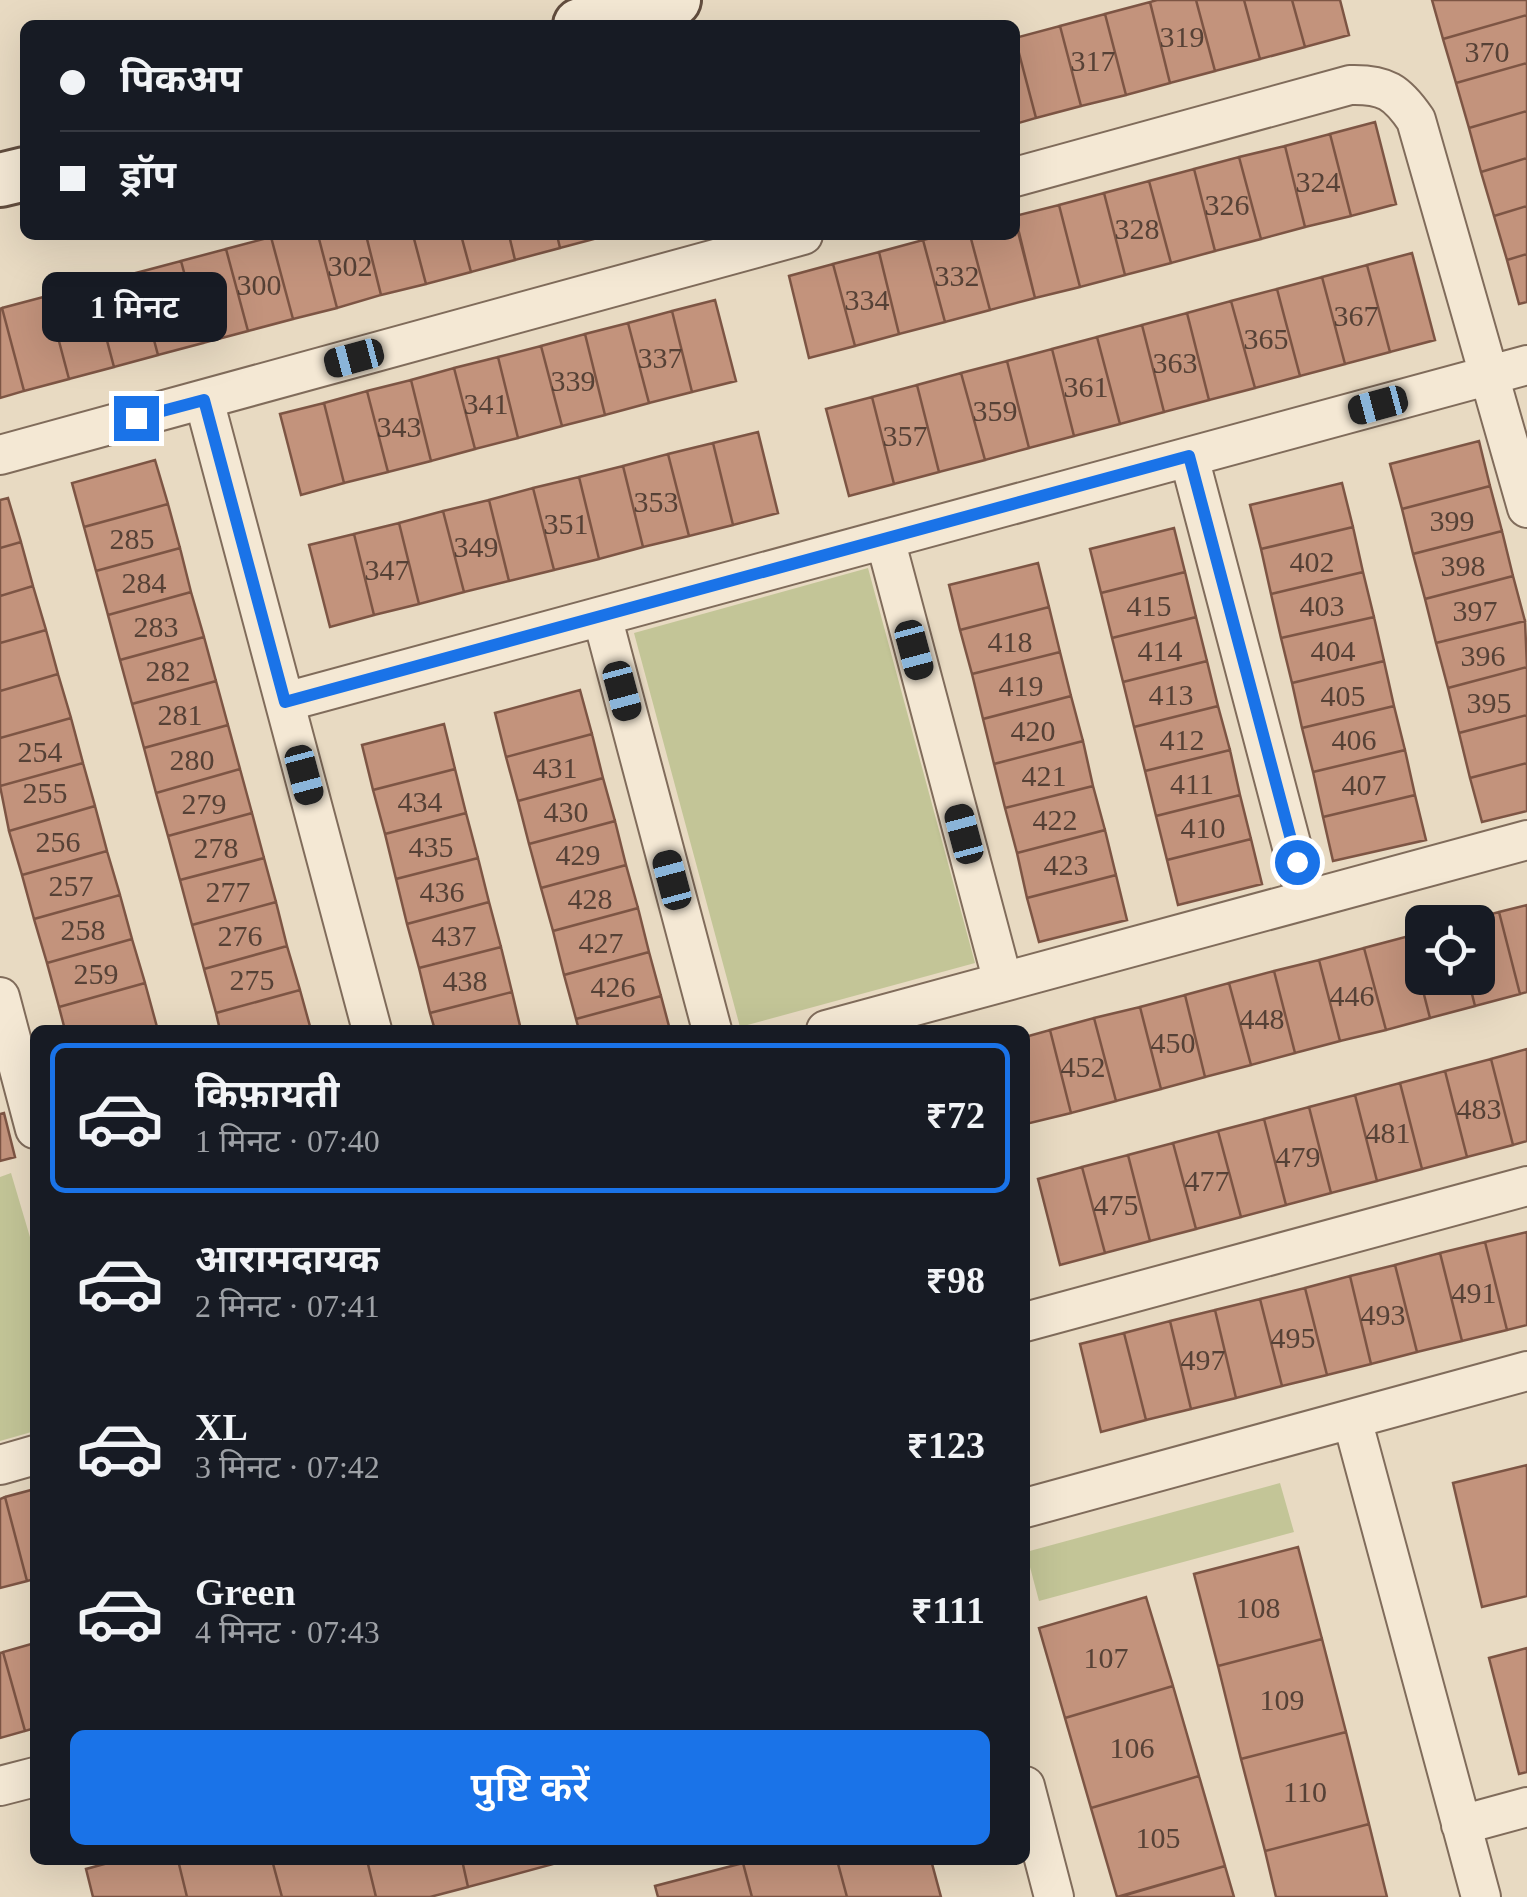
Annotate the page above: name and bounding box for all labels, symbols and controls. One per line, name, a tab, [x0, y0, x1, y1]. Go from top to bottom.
house number: 319	[1160, 20, 1205, 53]
house number: 370	[1465, 35, 1510, 68]
house number: 317	[1071, 44, 1116, 77]
text: पिकअप	[120, 58, 242, 100]
text: ड्रॉप	[120, 154, 176, 196]
house number: 324	[1296, 165, 1341, 198]
house number: 326	[1205, 188, 1250, 221]
house number: 328	[1115, 212, 1160, 245]
house number: 302	[328, 249, 373, 282]
house number: 332	[935, 259, 980, 292]
house number: 300	[237, 268, 282, 301]
callout: 1 मिनट	[44, 273, 228, 343]
house number: 334	[845, 283, 890, 316]
text: 1 मिनट	[90, 289, 179, 325]
house number: 367	[1334, 299, 1379, 332]
house number: 365	[1244, 322, 1289, 355]
car	[321, 336, 387, 380]
house number: 337	[638, 341, 683, 374]
house number: 363	[1153, 346, 1198, 379]
house number: 339	[551, 364, 596, 397]
house number: 361	[1064, 370, 1109, 403]
car	[1345, 383, 1411, 427]
house number: 341	[464, 387, 509, 420]
house number: 359	[973, 394, 1018, 427]
route end	[114, 396, 159, 441]
house number: 343	[377, 410, 422, 443]
house number: 357	[883, 419, 928, 452]
house number: 353	[634, 485, 679, 518]
house number: 399	[1430, 504, 1475, 537]
house number: 351	[544, 507, 589, 540]
house number: 285	[110, 522, 155, 555]
house number: 349	[454, 530, 499, 563]
house number: 402	[1290, 545, 1335, 578]
house number: 398	[1441, 549, 1486, 582]
house number: 347	[365, 553, 410, 586]
house number: 284	[122, 566, 167, 599]
house number: 415	[1127, 589, 1172, 622]
house number: 403	[1300, 589, 1345, 622]
house number: 397	[1453, 594, 1498, 627]
house number: 283	[134, 610, 179, 643]
car	[892, 617, 936, 683]
house number: 418	[988, 625, 1033, 658]
house number: 414	[1138, 634, 1183, 667]
house number: 404	[1311, 634, 1356, 667]
house number: 396	[1461, 639, 1506, 672]
house number: 282	[146, 654, 191, 687]
car	[600, 658, 644, 724]
house number: 419	[999, 669, 1044, 702]
house number: 413	[1149, 678, 1194, 711]
house number: 405	[1321, 679, 1366, 712]
house number: 395	[1467, 686, 1512, 719]
house number: 281	[158, 698, 203, 731]
house number: 420	[1011, 714, 1056, 747]
house number: 412	[1160, 723, 1205, 756]
house number: 406	[1332, 723, 1377, 756]
house number: 254	[18, 735, 63, 768]
car	[282, 742, 326, 808]
house number: 280	[170, 743, 215, 776]
house number: 431	[533, 751, 578, 784]
house number: 421	[1022, 759, 1067, 792]
house number: 411	[1170, 767, 1214, 800]
house number: 407	[1342, 768, 1387, 801]
house number: 255	[23, 776, 68, 809]
house number: 434	[398, 785, 443, 818]
house number: 279	[182, 787, 227, 820]
house number: 430	[544, 795, 589, 828]
car	[942, 801, 986, 867]
house number: 422	[1033, 803, 1078, 836]
house number: 410	[1181, 811, 1226, 844]
house number: 256	[36, 825, 81, 858]
house number: 435	[409, 830, 454, 863]
house number: 278	[194, 831, 239, 864]
house number: 429	[556, 838, 601, 871]
route start	[1275, 840, 1320, 885]
car	[650, 847, 694, 913]
house number: 423	[1044, 848, 1089, 881]
house number: 257	[49, 869, 94, 902]
house number: 277	[206, 875, 251, 908]
house number: 436	[420, 875, 465, 908]
house number: 428	[568, 882, 613, 915]
map controls	[1405, 905, 1495, 995]
button: locate	[1405, 905, 1495, 995]
house number: 258	[61, 913, 106, 946]
house number: 276	[218, 919, 263, 952]
house number: 437	[432, 919, 477, 952]
house number: 427	[579, 926, 624, 959]
house number: 259	[74, 957, 119, 990]
house number: 275	[230, 963, 275, 996]
house number: 438	[443, 964, 488, 997]
house number: 426	[591, 970, 636, 1003]
house number: 446	[1330, 979, 1375, 1012]
house number: 448	[1240, 1002, 1285, 1035]
house number: 450	[1151, 1026, 1196, 1059]
house number: 452	[1061, 1050, 1106, 1083]
icon: car	[75, 1073, 165, 1163]
text: किफ़ायती	[195, 1073, 339, 1115]
house number: 483	[1457, 1092, 1502, 1125]
text: ₹72	[926, 1094, 985, 1136]
house number: 481	[1366, 1116, 1411, 1149]
text: 1 मिनट · 07:40	[195, 1123, 380, 1159]
house number: 479	[1276, 1140, 1321, 1173]
house number: 477	[1185, 1164, 1230, 1197]
house number: 475	[1094, 1188, 1139, 1221]
icon: car	[75, 1238, 165, 1328]
text: आरामदायक	[195, 1238, 379, 1280]
text: ₹98	[926, 1259, 985, 1301]
house number: 491	[1452, 1276, 1497, 1309]
text: 2 मिनट · 07:41	[195, 1288, 380, 1324]
house number: 493	[1361, 1298, 1406, 1331]
house number: 495	[1271, 1321, 1316, 1354]
house number: 497	[1181, 1343, 1226, 1376]
icon: car	[75, 1403, 165, 1493]
text: XL	[195, 1406, 248, 1448]
text: ₹123	[907, 1424, 985, 1466]
text: 3 मिनट · 07:42	[195, 1449, 380, 1485]
icon: car	[75, 1568, 165, 1658]
text: Green	[195, 1571, 296, 1613]
text: ₹111	[911, 1589, 985, 1631]
house number: 108	[1236, 1591, 1281, 1624]
text: 4 मिनट · 07:43	[195, 1614, 380, 1650]
house number: 107	[1084, 1641, 1129, 1674]
house number: 109	[1260, 1683, 1305, 1716]
button: पुष्टि करें	[70, 1730, 990, 1845]
house number: 106	[1110, 1731, 1155, 1764]
house number: 110	[1283, 1775, 1327, 1808]
house number: 105	[1136, 1821, 1181, 1854]

